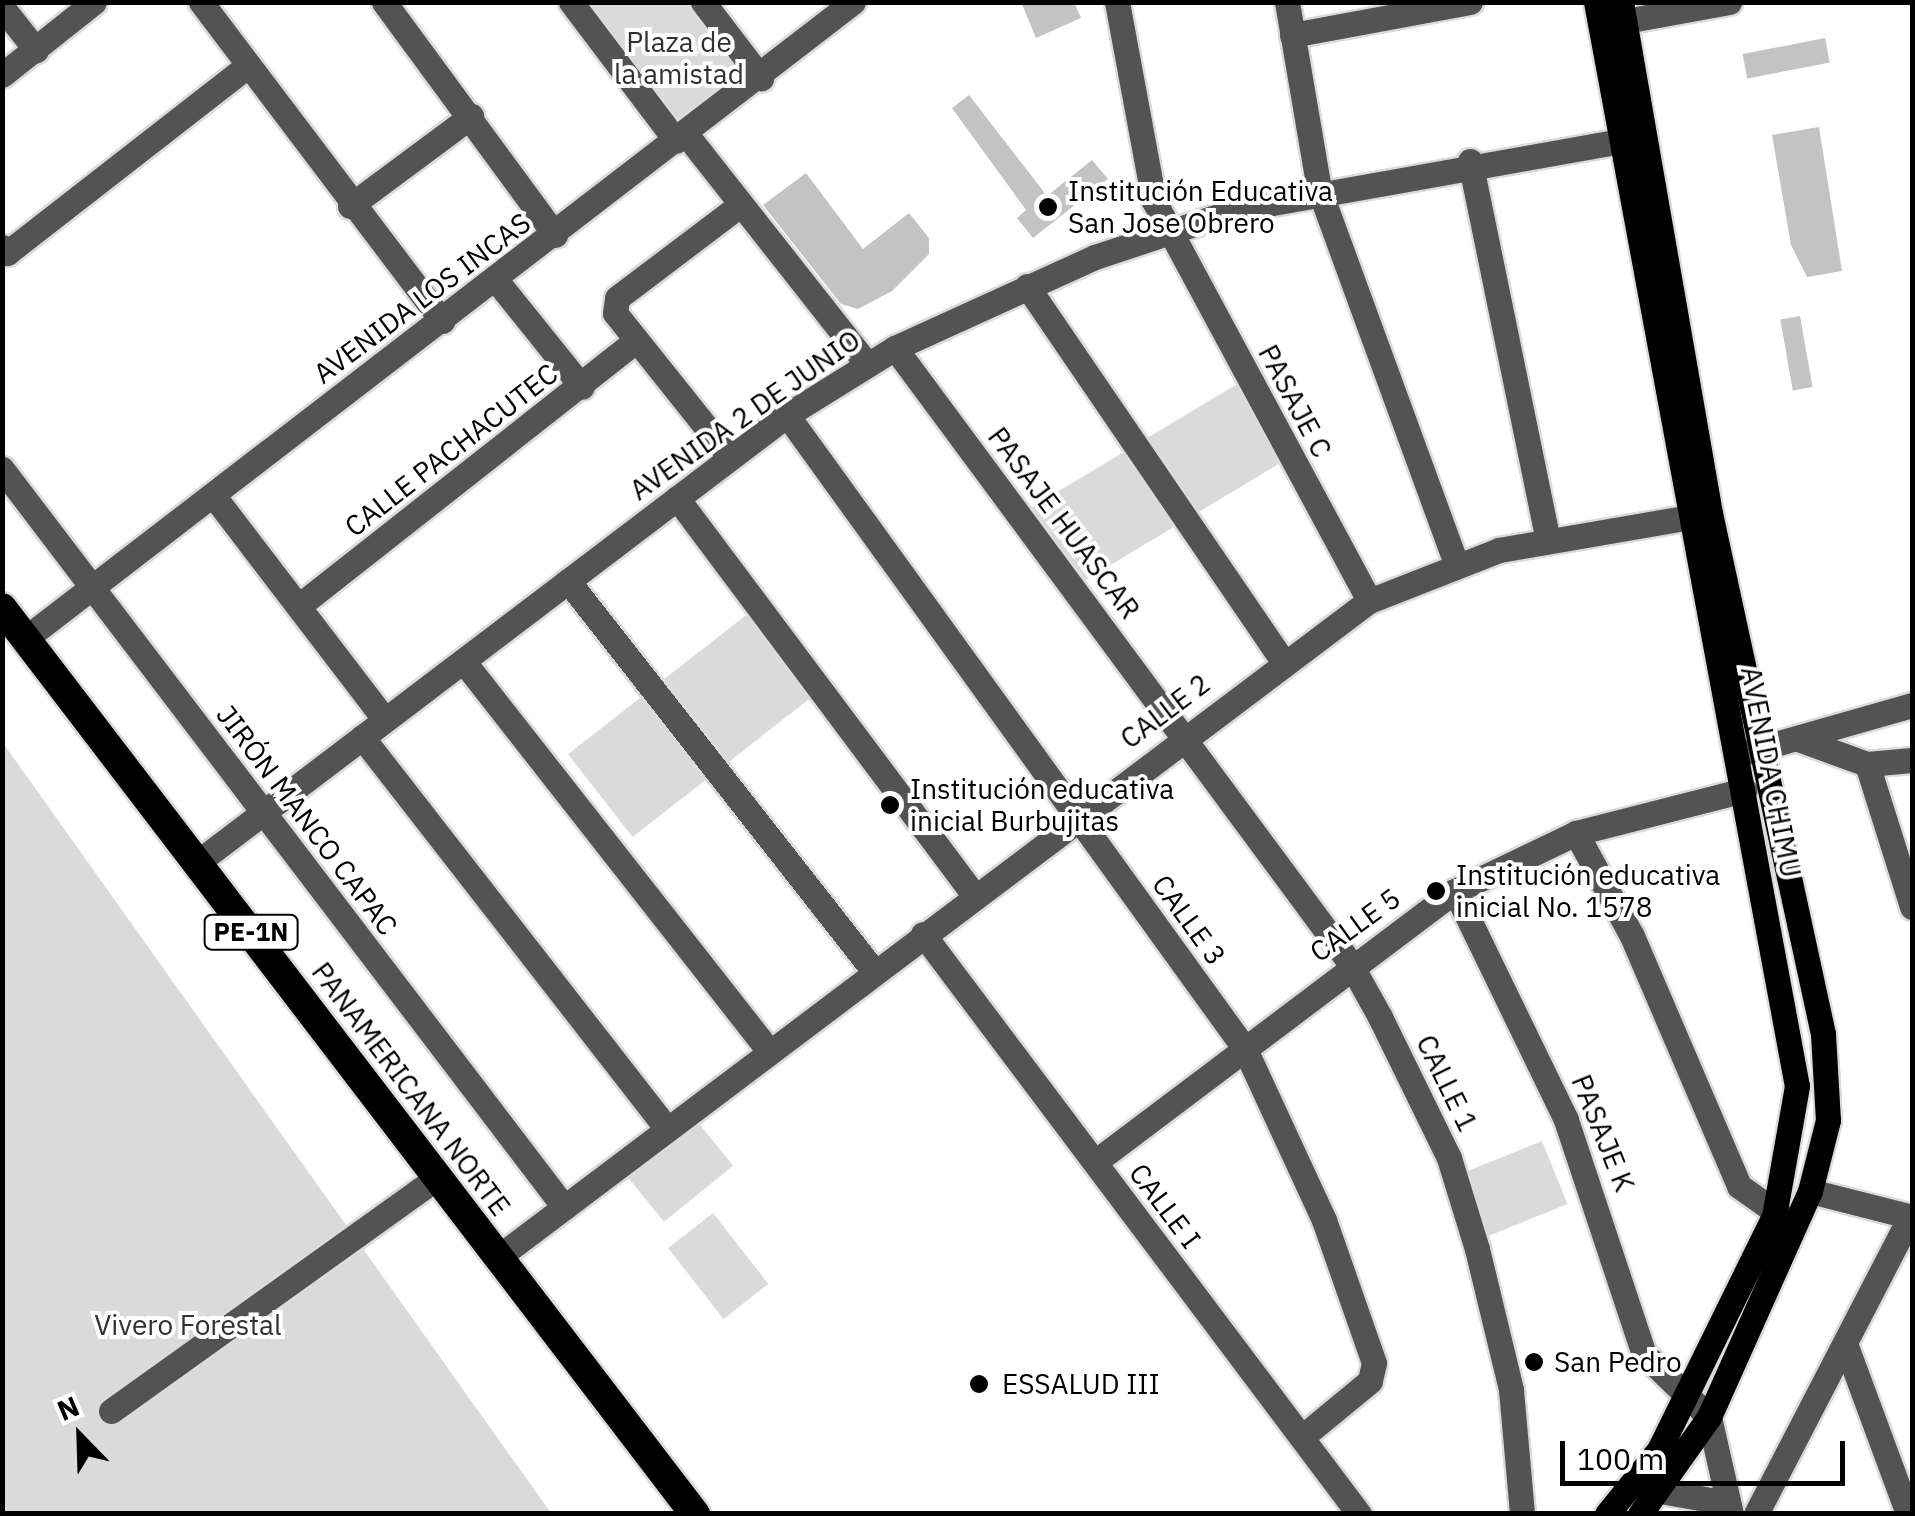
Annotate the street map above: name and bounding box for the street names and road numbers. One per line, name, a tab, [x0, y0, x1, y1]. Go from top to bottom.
street label: AVENIDA LOS INCAS	[307, 206, 537, 390]
street label: AVENIDA 2 DE JUNIO	[623, 323, 867, 507]
street label: PASAJE C	[1251, 339, 1339, 463]
street label: CALLE PACHACUTEC	[338, 357, 564, 543]
street label: PASAJE HUASCAR	[981, 421, 1147, 625]
street label: AVENIDA CHIMU	[1734, 664, 1808, 880]
street label: CALLE 2	[1114, 667, 1216, 755]
street label: JIRÓN MANCO CAPAC	[210, 698, 404, 942]
street label: CALLE 3	[1145, 868, 1233, 972]
street label: CALLE 5	[1303, 881, 1407, 969]
road number: PE-1N	[204, 912, 298, 952]
street label: PANAMERICANA NORTE	[305, 956, 517, 1222]
street label: CALLE 1	[1409, 1029, 1485, 1137]
street label: PASAJE K	[1564, 1070, 1642, 1196]
street label: CALLE I	[1122, 1157, 1208, 1255]

